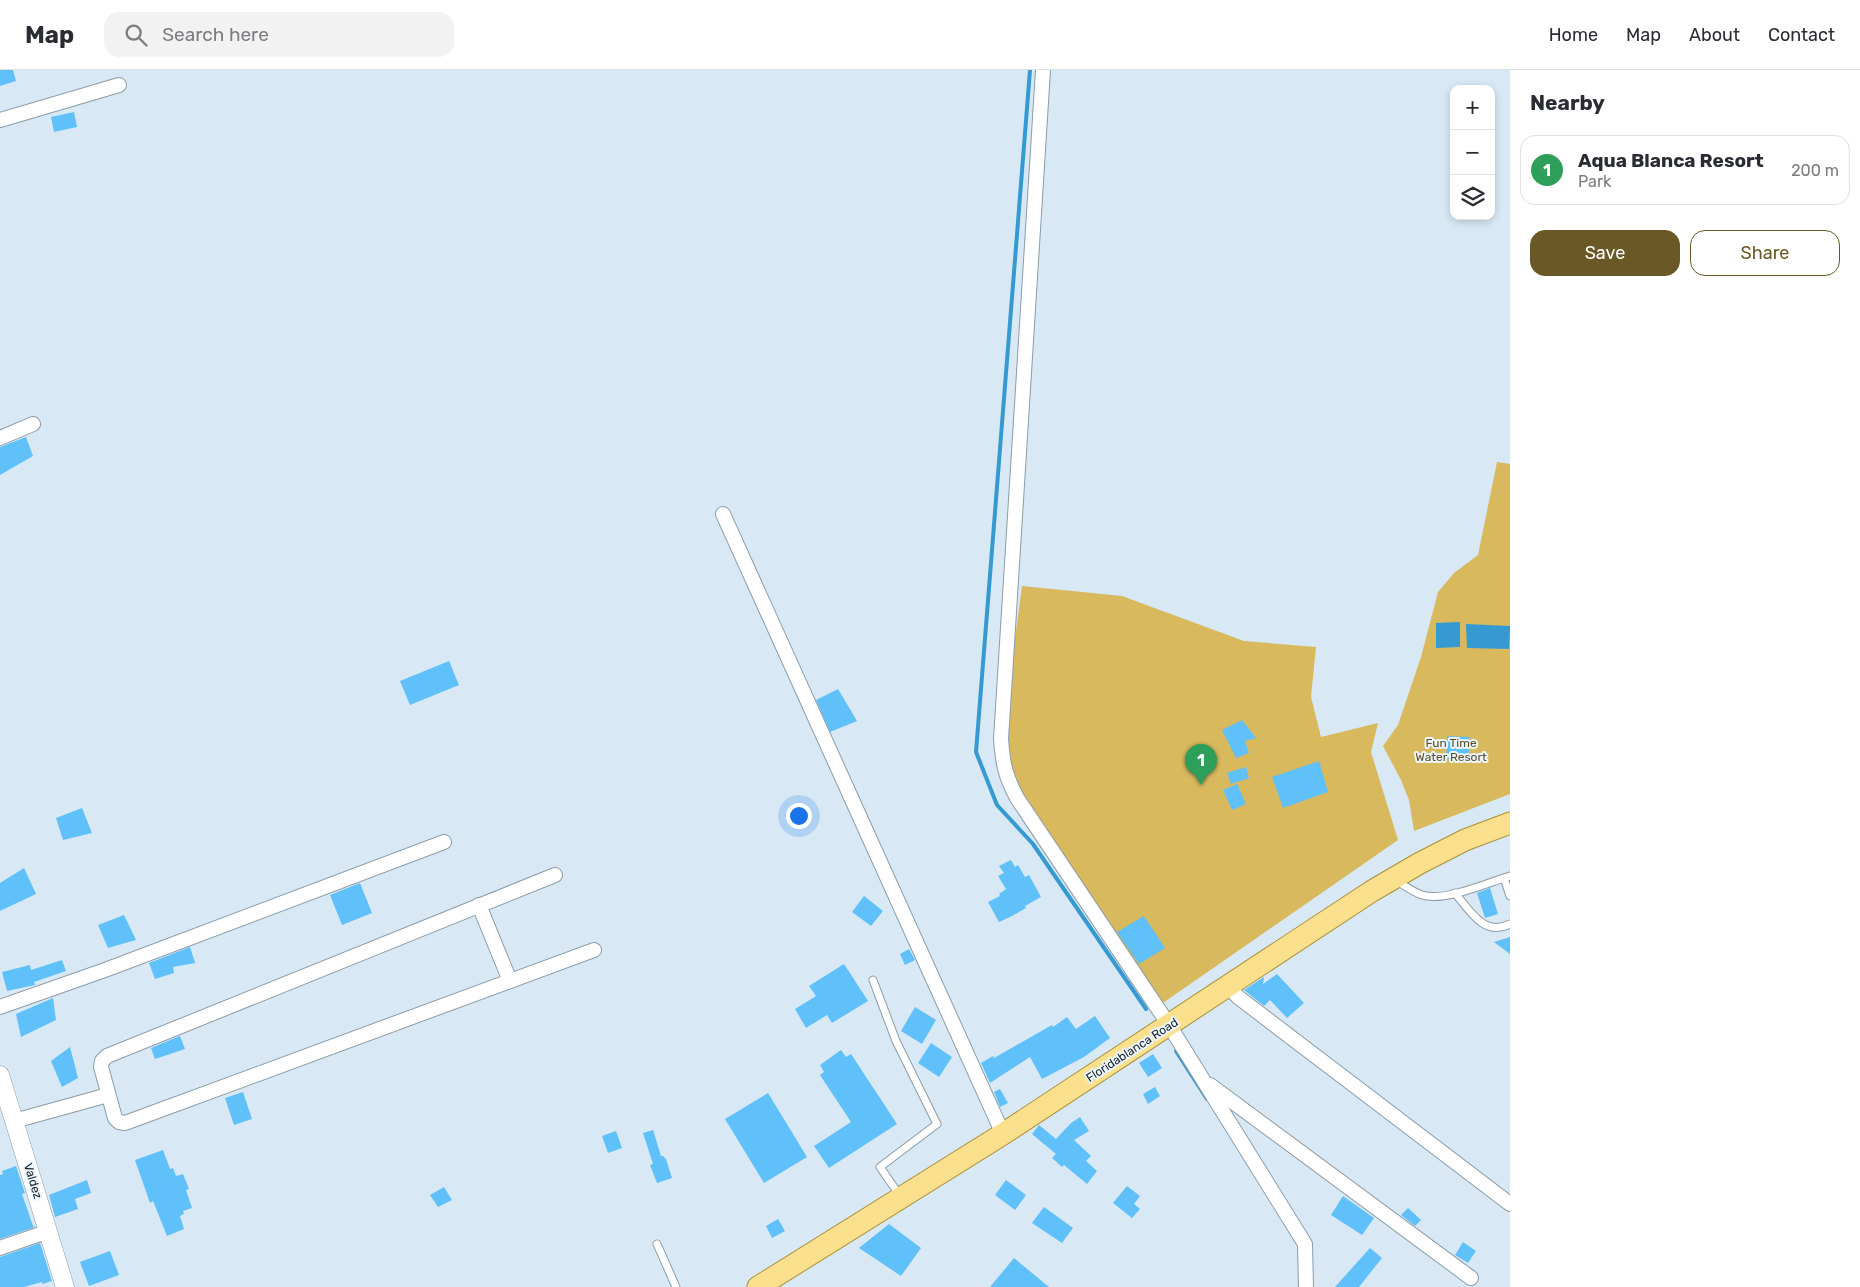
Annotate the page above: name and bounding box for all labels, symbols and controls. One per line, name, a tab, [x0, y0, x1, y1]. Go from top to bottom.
search box	[104, 12, 454, 57]
text: Map	[25, 21, 74, 49]
icon: search	[122, 21, 150, 49]
text: Search here	[162, 23, 269, 46]
text: Home	[1549, 24, 1598, 46]
text: Map	[1626, 24, 1661, 46]
text: About	[1689, 24, 1740, 46]
text: Contact	[1768, 24, 1835, 46]
map controls	[1450, 85, 1495, 220]
button: +	[1450, 85, 1495, 130]
text: Nearby	[1530, 90, 1605, 115]
button: −	[1450, 130, 1495, 175]
text: Aqua Blanca Resort	[1578, 149, 1764, 172]
text: 1	[1543, 161, 1551, 180]
text: 200 m	[1791, 161, 1839, 180]
text: Park	[1578, 172, 1611, 191]
button: layers	[1450, 175, 1495, 220]
button: Save	[1530, 230, 1680, 276]
button: Share	[1690, 230, 1840, 276]
park label: Fun Time Water Resort	[1415, 736, 1487, 764]
pin: 1	[1185, 744, 1217, 785]
your location	[786, 803, 812, 829]
street label: Floridablanca Road	[1083, 1015, 1181, 1085]
street label: Valdez	[21, 1161, 45, 1201]

